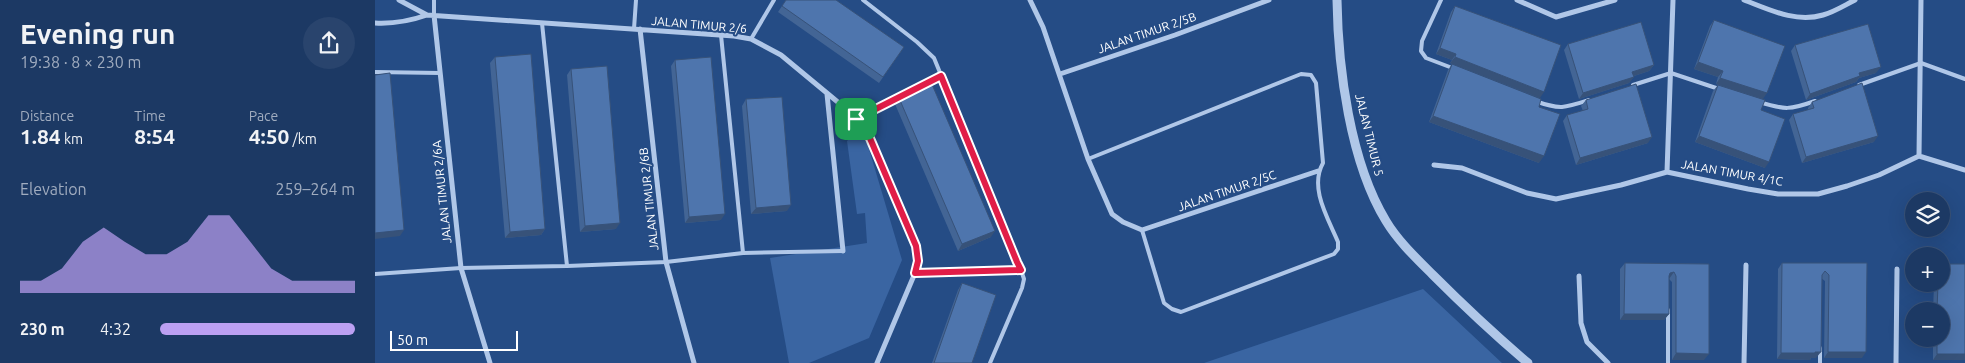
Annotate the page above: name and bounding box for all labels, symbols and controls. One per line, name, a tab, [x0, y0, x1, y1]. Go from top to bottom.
street label: JALAN TIMUR 2/5B	[1096, 10, 1198, 56]
street label: JALAN TIMUR 2/6	[651, 14, 748, 35]
button: share	[303, 17, 355, 69]
text: Evening run	[20, 18, 175, 49]
text: 19:38 · 8 × 230 m	[20, 53, 141, 71]
street label: JALAN TIMUR 5	[1353, 92, 1386, 178]
pin	[835, 98, 877, 140]
icon: arrive	[842, 105, 870, 133]
text: Distance	[20, 108, 74, 124]
text: Time	[134, 108, 166, 124]
text: Pace	[249, 108, 278, 124]
text: 1.84	[20, 124, 61, 148]
text: 8:54	[134, 124, 175, 148]
text: 4:50	[249, 124, 289, 148]
text: km	[61, 131, 83, 147]
text: /km	[289, 131, 317, 147]
street label: JALAN TIMUR 2/6A	[430, 140, 453, 244]
street label: JALAN TIMUR 2/6B	[637, 147, 660, 251]
street label: JALAN TIMUR 4/1C	[1680, 157, 1785, 188]
street label: JALAN TIMUR 2/5C	[1176, 167, 1278, 213]
text: Elevation	[20, 180, 87, 198]
text: 259–264 m	[275, 180, 355, 198]
map controls	[1905, 192, 1950, 347]
button: layers	[1905, 192, 1950, 237]
button: +	[1905, 247, 1950, 292]
button: −	[1905, 302, 1950, 347]
text: 230 m	[20, 320, 65, 338]
text: 4:32	[100, 320, 131, 338]
scale bar	[390, 328, 517, 351]
text: 50 m	[397, 332, 428, 348]

